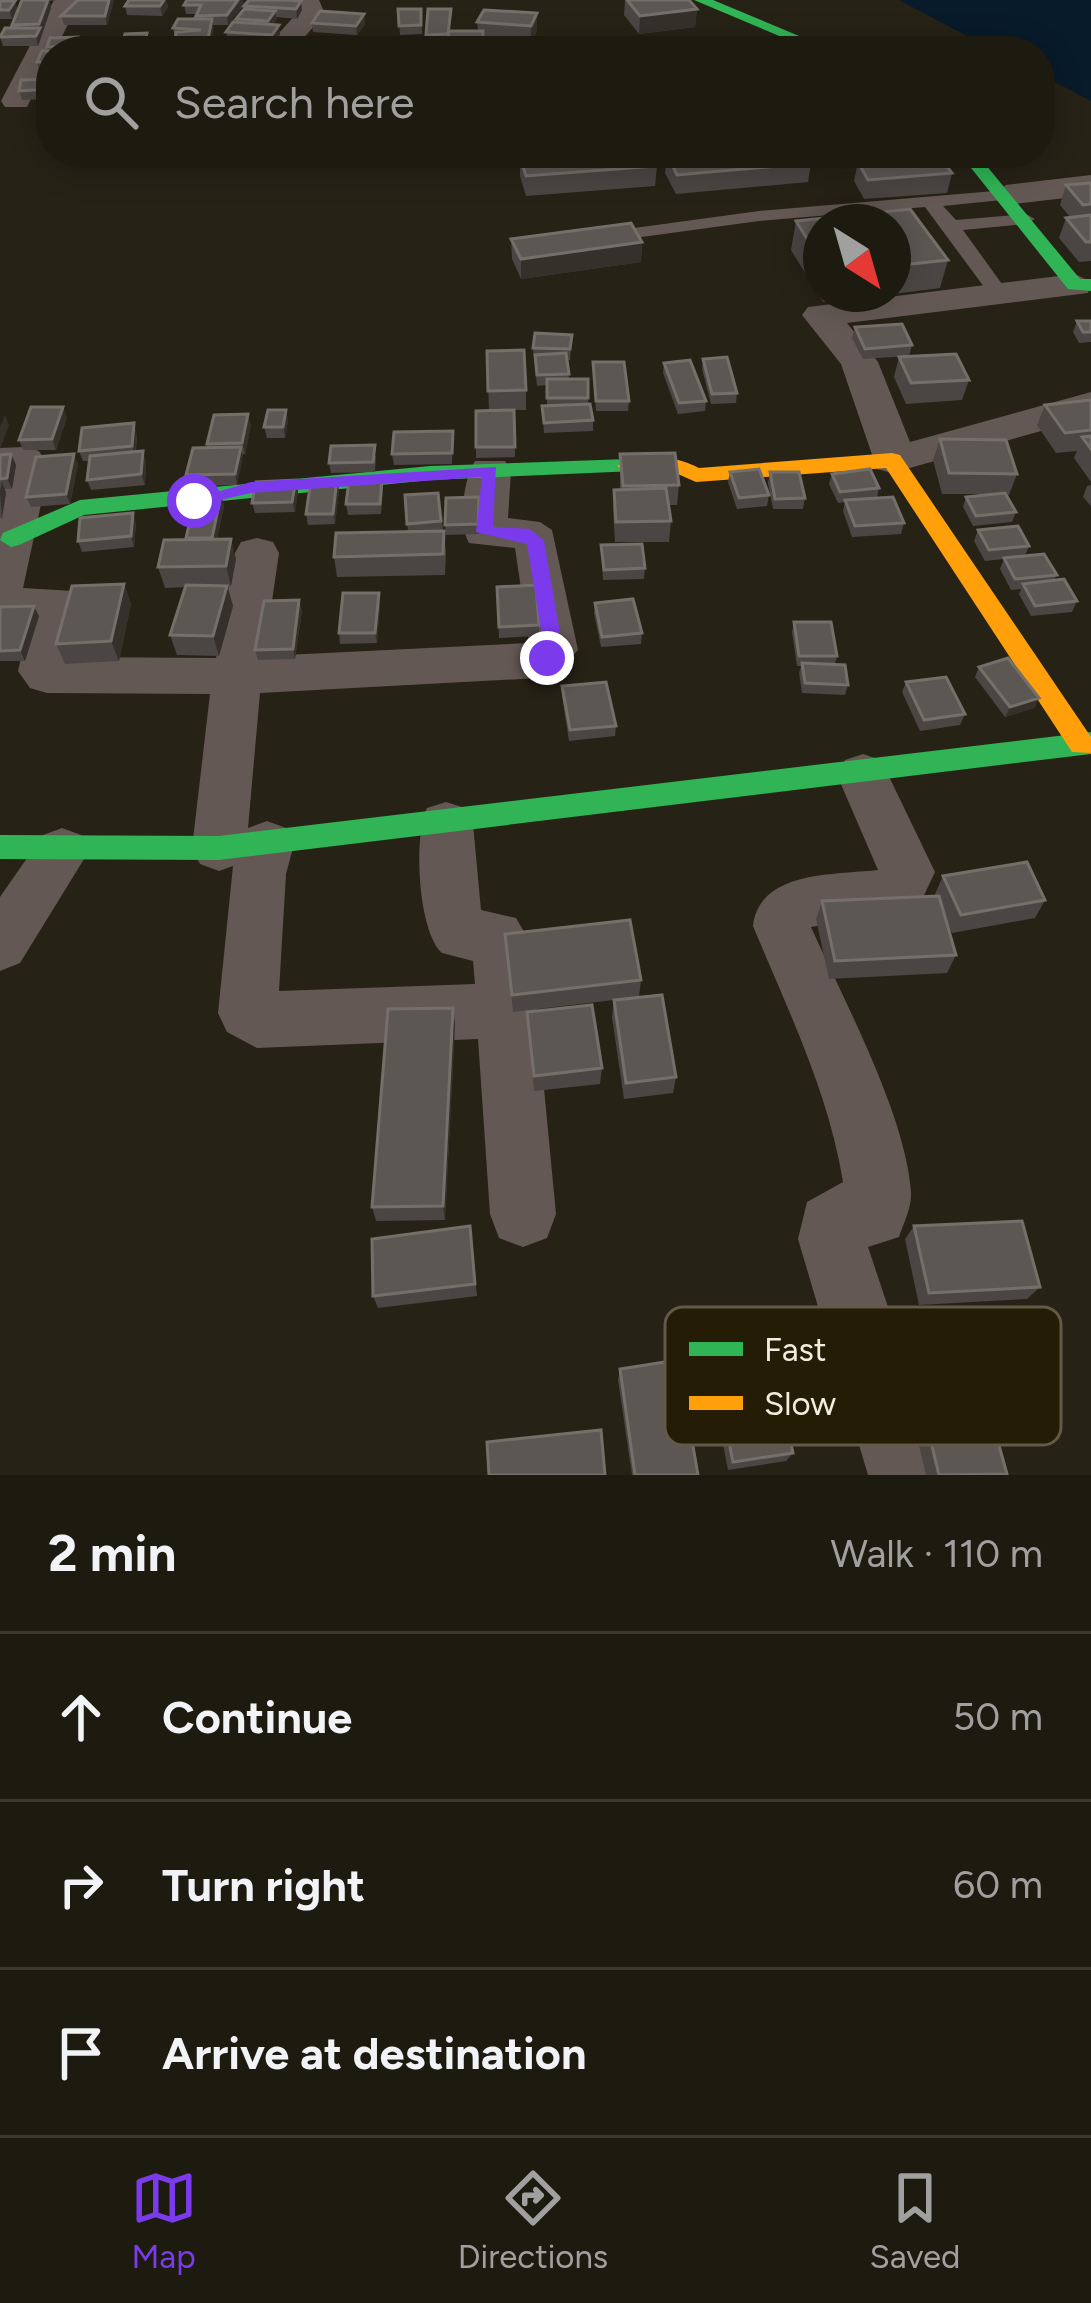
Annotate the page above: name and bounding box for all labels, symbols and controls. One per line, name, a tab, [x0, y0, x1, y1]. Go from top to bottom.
search box	[36, 36, 1055, 168]
icon: search	[78, 69, 144, 135]
text: Search here	[174, 75, 414, 129]
north arrow	[803, 204, 911, 312]
route start	[167, 474, 221, 528]
route end	[520, 631, 574, 685]
legend	[665, 1307, 1061, 1445]
text: Fast	[764, 1330, 826, 1369]
text: Slow	[764, 1384, 836, 1423]
text: 2 min	[48, 1523, 176, 1584]
text: Walk · 110 m	[831, 1530, 1043, 1577]
icon: ahead	[48, 1684, 114, 1750]
text: Continue	[162, 1690, 352, 1744]
text: 50 m	[953, 1693, 1043, 1740]
icon: right	[48, 1852, 114, 1918]
text: Turn right	[162, 1858, 365, 1912]
text: 60 m	[953, 1861, 1043, 1908]
icon: arrive	[48, 2020, 114, 2086]
text: Arrive at destination	[162, 2026, 586, 2080]
tab: Map	[131, 2165, 197, 2276]
tab: Directions	[458, 2165, 608, 2276]
tab: Saved	[869, 2165, 960, 2276]

